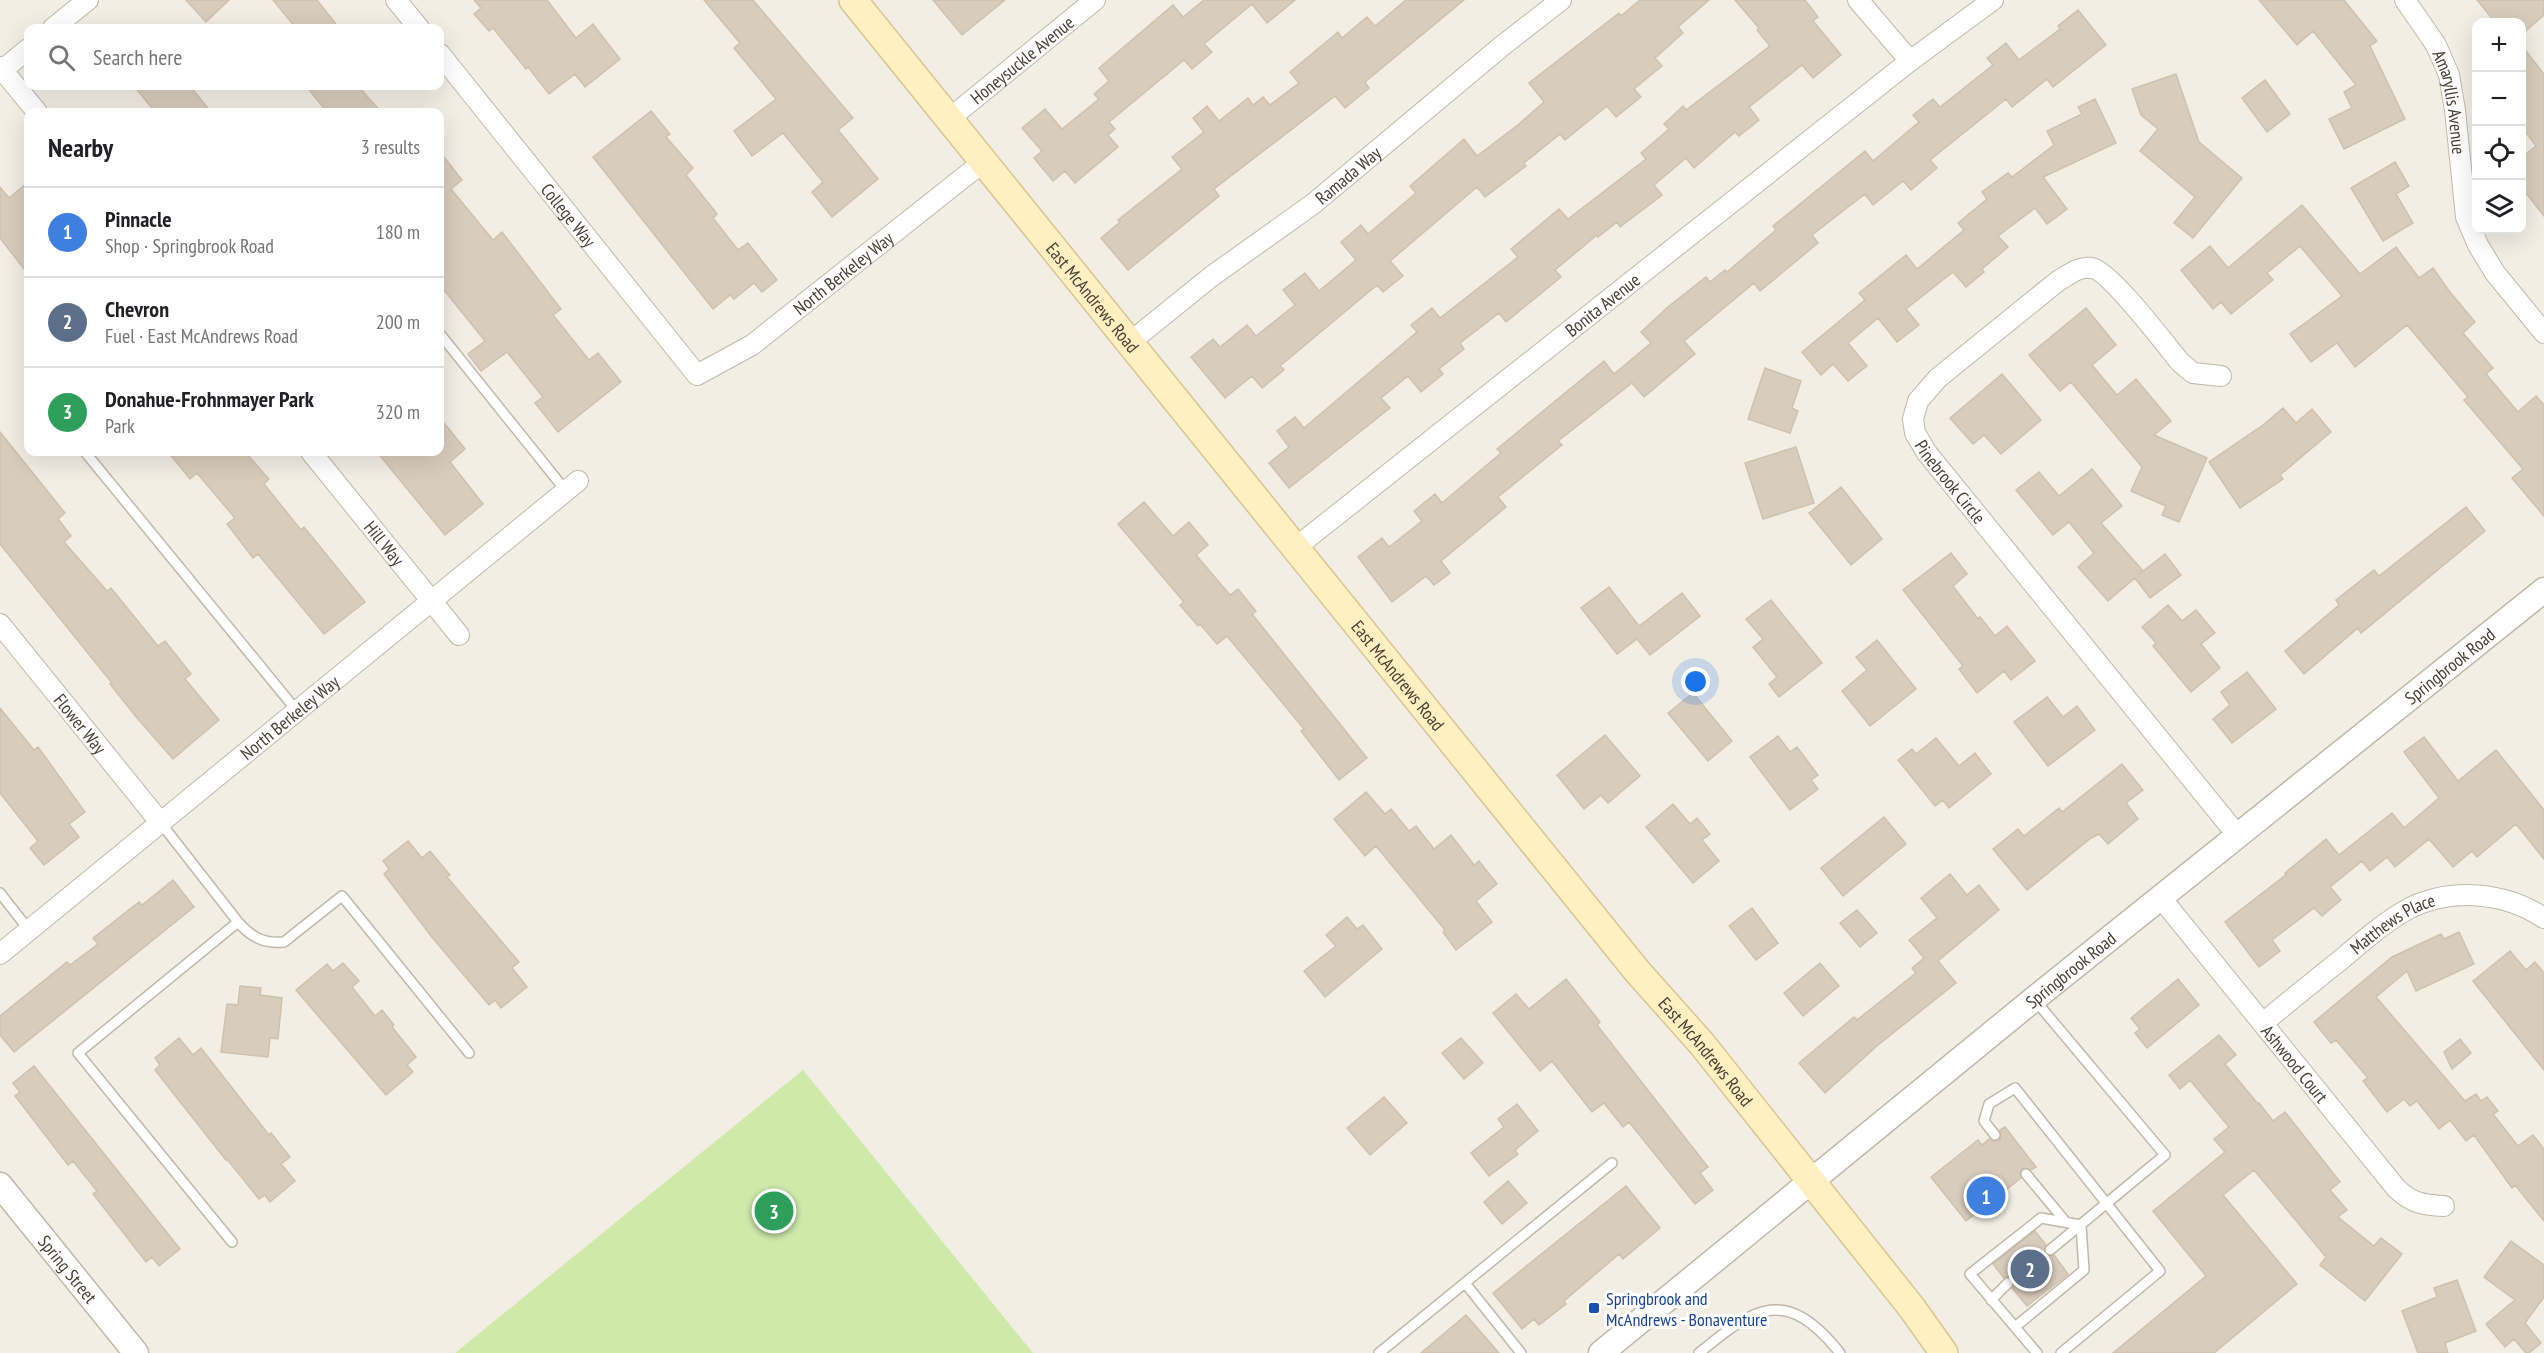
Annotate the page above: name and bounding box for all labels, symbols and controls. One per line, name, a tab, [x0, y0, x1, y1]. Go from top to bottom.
street label: Honeysuckle Avenue	[965, 11, 1078, 109]
map controls	[2472, 18, 2526, 234]
button: +	[2472, 18, 2526, 72]
search box	[24, 24, 444, 90]
icon: search	[45, 41, 78, 74]
text: Search here	[93, 43, 182, 71]
street label: Amaryllis Avenue	[2428, 46, 2471, 155]
button: −	[2472, 72, 2526, 126]
button: locate	[2472, 126, 2526, 180]
text: Nearby	[48, 131, 113, 164]
text: 3 results	[361, 134, 420, 160]
street label: Ramada Way	[1310, 141, 1386, 209]
street label: College Way	[536, 178, 601, 252]
button: layers	[2472, 180, 2526, 234]
text: Pinnacle	[105, 205, 172, 233]
text: 1	[63, 219, 72, 245]
text: 180 m	[376, 219, 420, 245]
street label: North Berkeley Way	[788, 226, 898, 320]
text: Shop · Springbrook Road	[105, 233, 274, 259]
street label: East McAndrews Road	[1041, 237, 1144, 357]
street label: Bonita Avenue	[1560, 268, 1644, 341]
text: Chevron	[105, 295, 169, 323]
text: 2	[63, 309, 72, 335]
text: 200 m	[376, 309, 420, 335]
text: Fuel · East McAndrews Road	[105, 323, 298, 349]
text: Donahue-Frohnmayer Park	[105, 385, 314, 413]
text: 3	[63, 399, 72, 425]
text: 320 m	[376, 399, 420, 425]
text: Park	[105, 413, 135, 439]
street label: Pinebrook Circle	[1910, 435, 1991, 528]
street label: Hill Way	[360, 516, 410, 570]
street label: East McAndrews Road	[1347, 615, 1450, 735]
street label: Springbrook Road	[2400, 622, 2499, 709]
your location	[1681, 667, 1710, 696]
street label: North Berkeley Way	[235, 670, 344, 764]
street label: Flower Way	[49, 689, 112, 759]
street label: Matthews Place	[2345, 888, 2437, 959]
street label: Springbrook Road	[2020, 927, 2120, 1013]
street label: East McAndrews Road	[1654, 992, 1758, 1111]
street label: Ashwood Court	[2257, 1020, 2334, 1107]
pin: 1	[1966, 1174, 2006, 1218]
pin: 3	[754, 1188, 794, 1234]
street label: Spring Street	[33, 1230, 102, 1308]
pin: 2	[2010, 1246, 2050, 1292]
place label: Springbrook and McAndrews - Bonaventure	[1606, 1287, 1767, 1331]
marker: Springbrook and McAndrews - Bonaventure	[1587, 1301, 1601, 1315]

